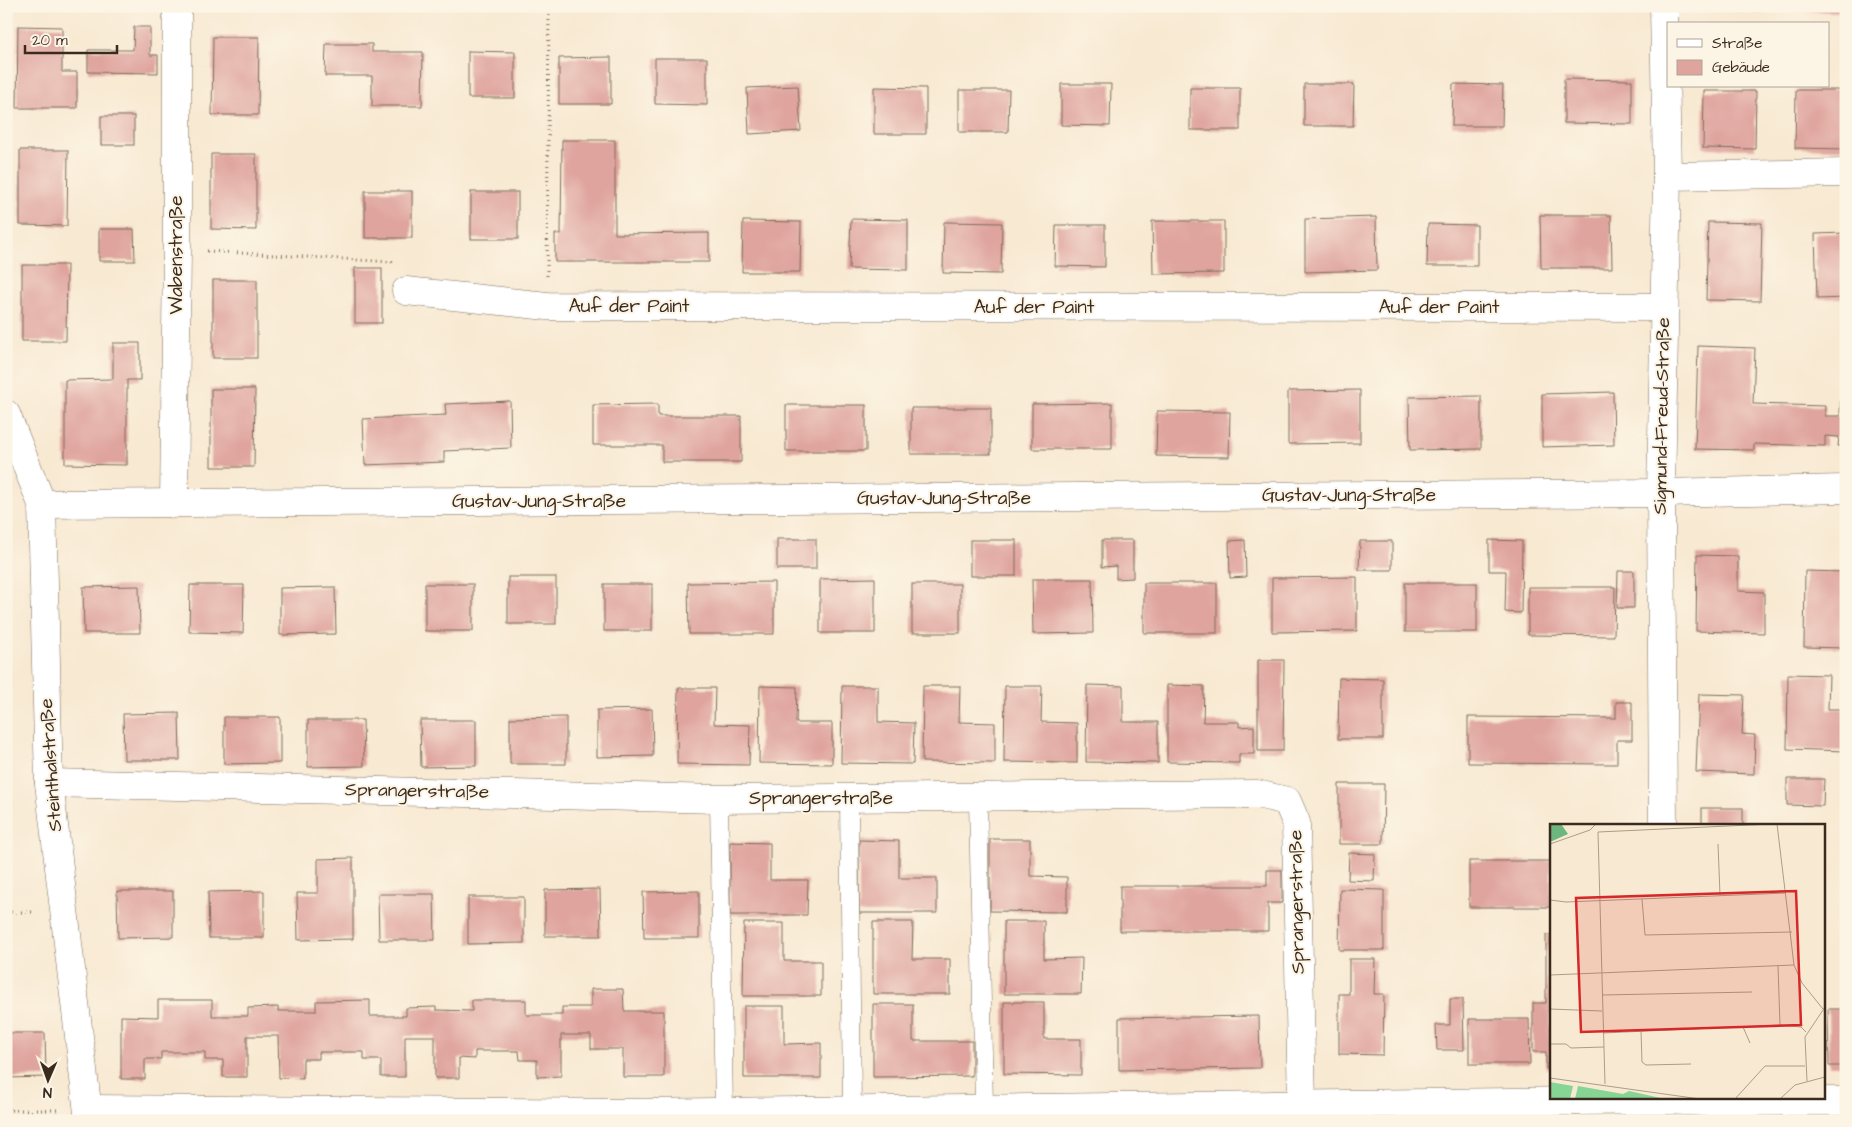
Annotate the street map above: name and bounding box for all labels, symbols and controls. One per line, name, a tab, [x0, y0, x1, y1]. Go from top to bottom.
scale bar	[25, 22, 118, 54]
legend	[1667, 22, 1830, 88]
text: 20 m	[32, 30, 68, 51]
text: Straße	[1712, 33, 1762, 54]
text: Gebäude	[1712, 57, 1770, 78]
street label: Wabenstraße	[163, 195, 190, 315]
street label: Auf der Paint	[569, 293, 690, 320]
street label: Auf der Paint	[974, 294, 1095, 321]
street label: Auf der Paint	[1379, 294, 1500, 321]
street label: Sigmund-Freud-Straße	[1647, 317, 1678, 515]
street label: Gustav-Jung-Straße	[1262, 482, 1436, 510]
street label: Gustav-Jung-Straße	[857, 485, 1031, 513]
street label: Gustav-Jung-Straße	[452, 488, 626, 516]
street label: Steinthalstraße	[33, 697, 69, 833]
street label: Sprangerstraße	[345, 776, 489, 807]
street label: Sprangerstraße	[749, 785, 893, 813]
inset map	[1550, 824, 1824, 1100]
street label: Sprangerstraße	[1282, 830, 1313, 974]
north arrow	[22, 1054, 72, 1104]
text: N	[43, 1082, 52, 1102]

